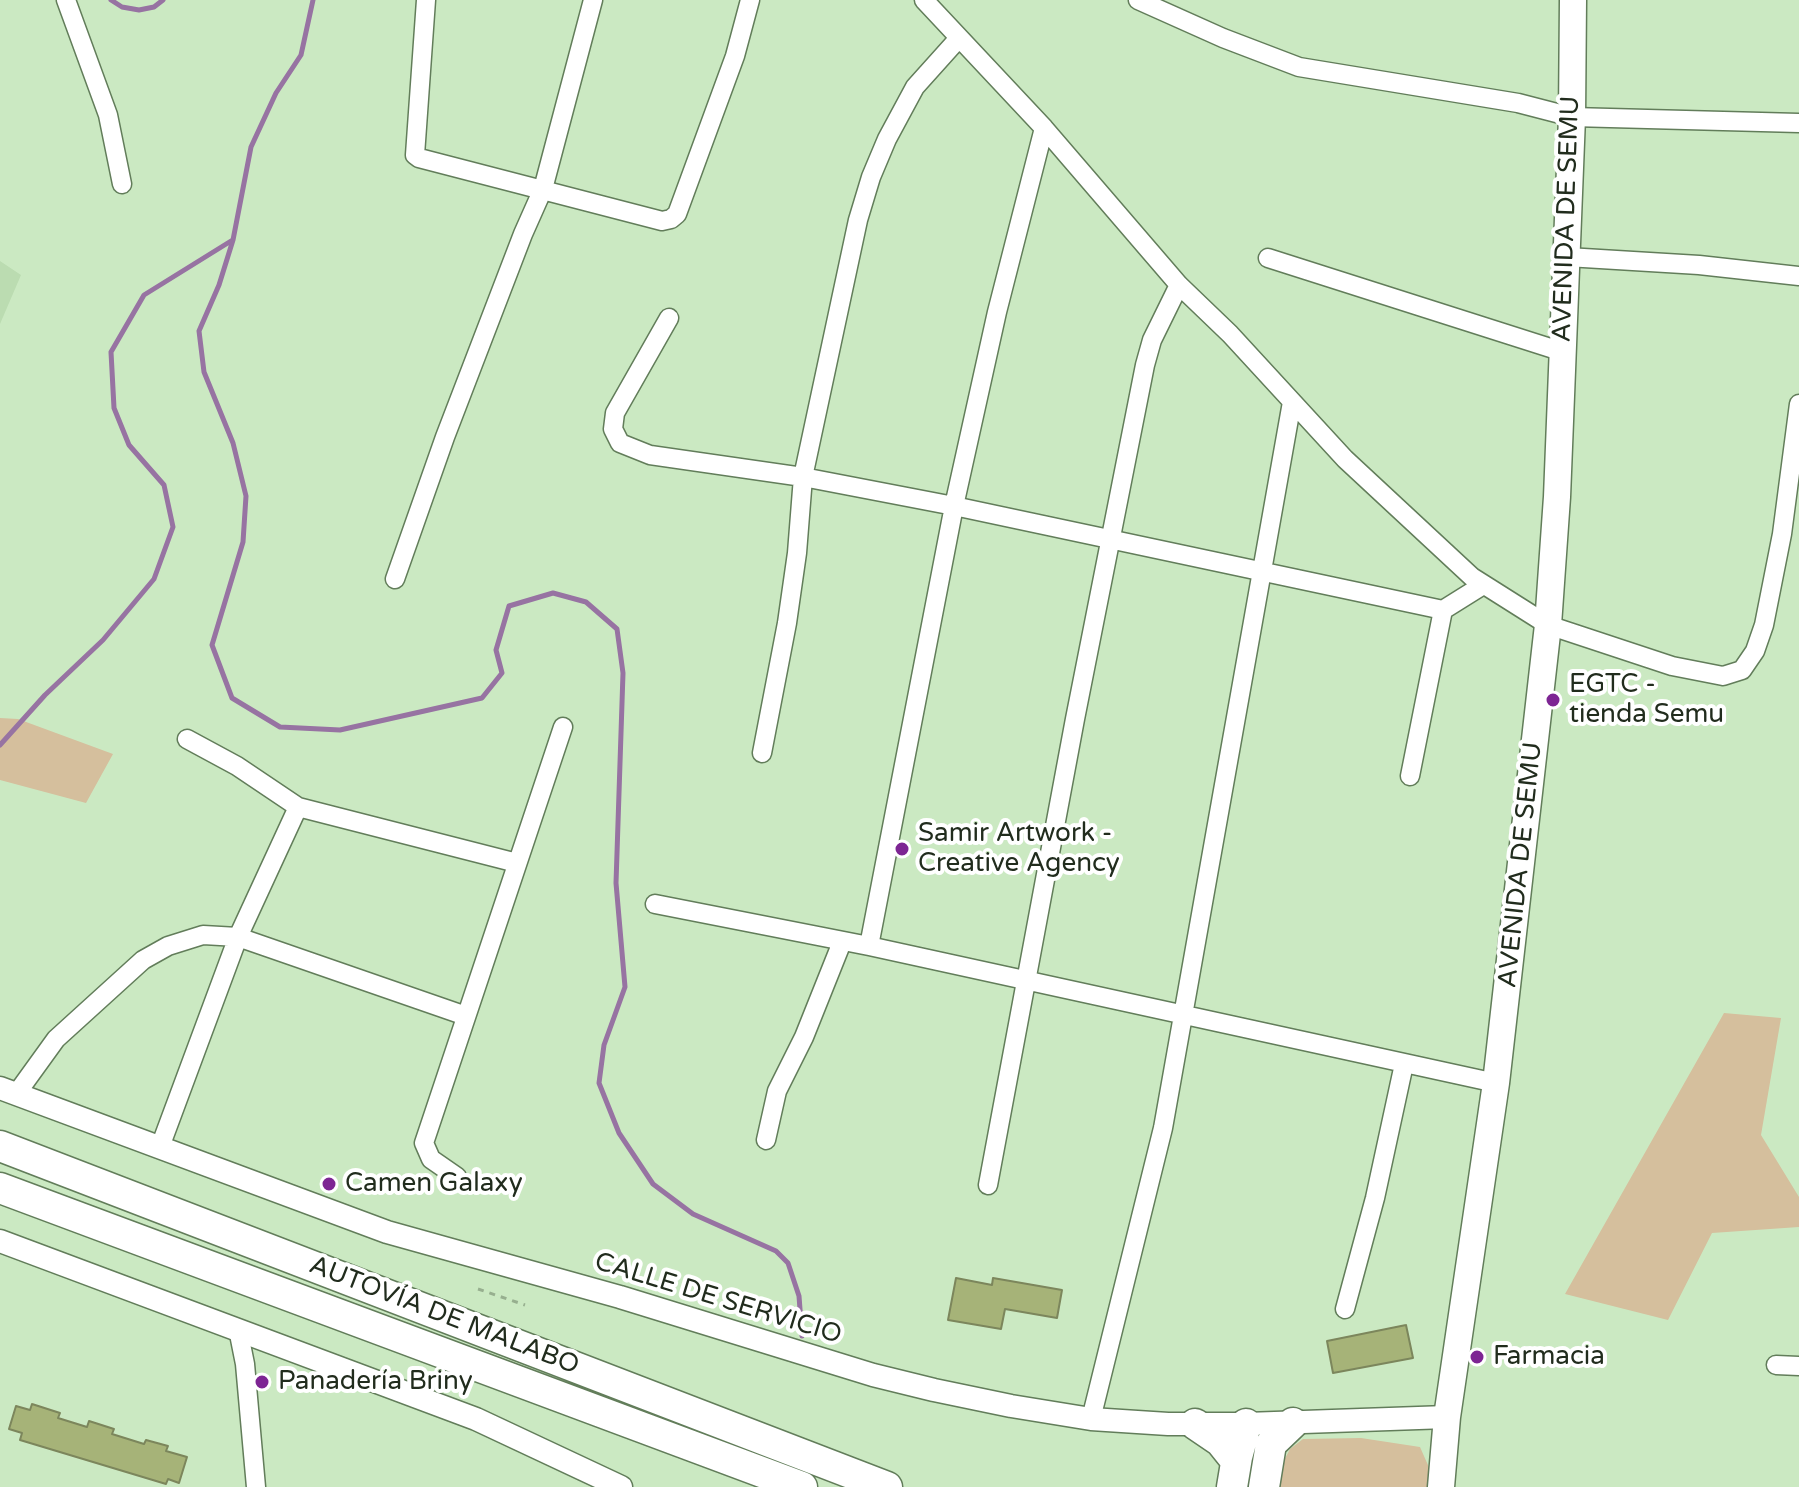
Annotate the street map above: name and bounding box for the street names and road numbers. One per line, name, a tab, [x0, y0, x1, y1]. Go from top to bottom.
street label: AVENIDA DE SEMU	[1547, 95, 1587, 343]
street label: AVENIDA DE SEMU	[1493, 741, 1549, 989]
street label: CALLE DE SERVICIO	[591, 1247, 845, 1351]
street label: AUTOVÍA DE MALABO	[305, 1250, 583, 1382]

